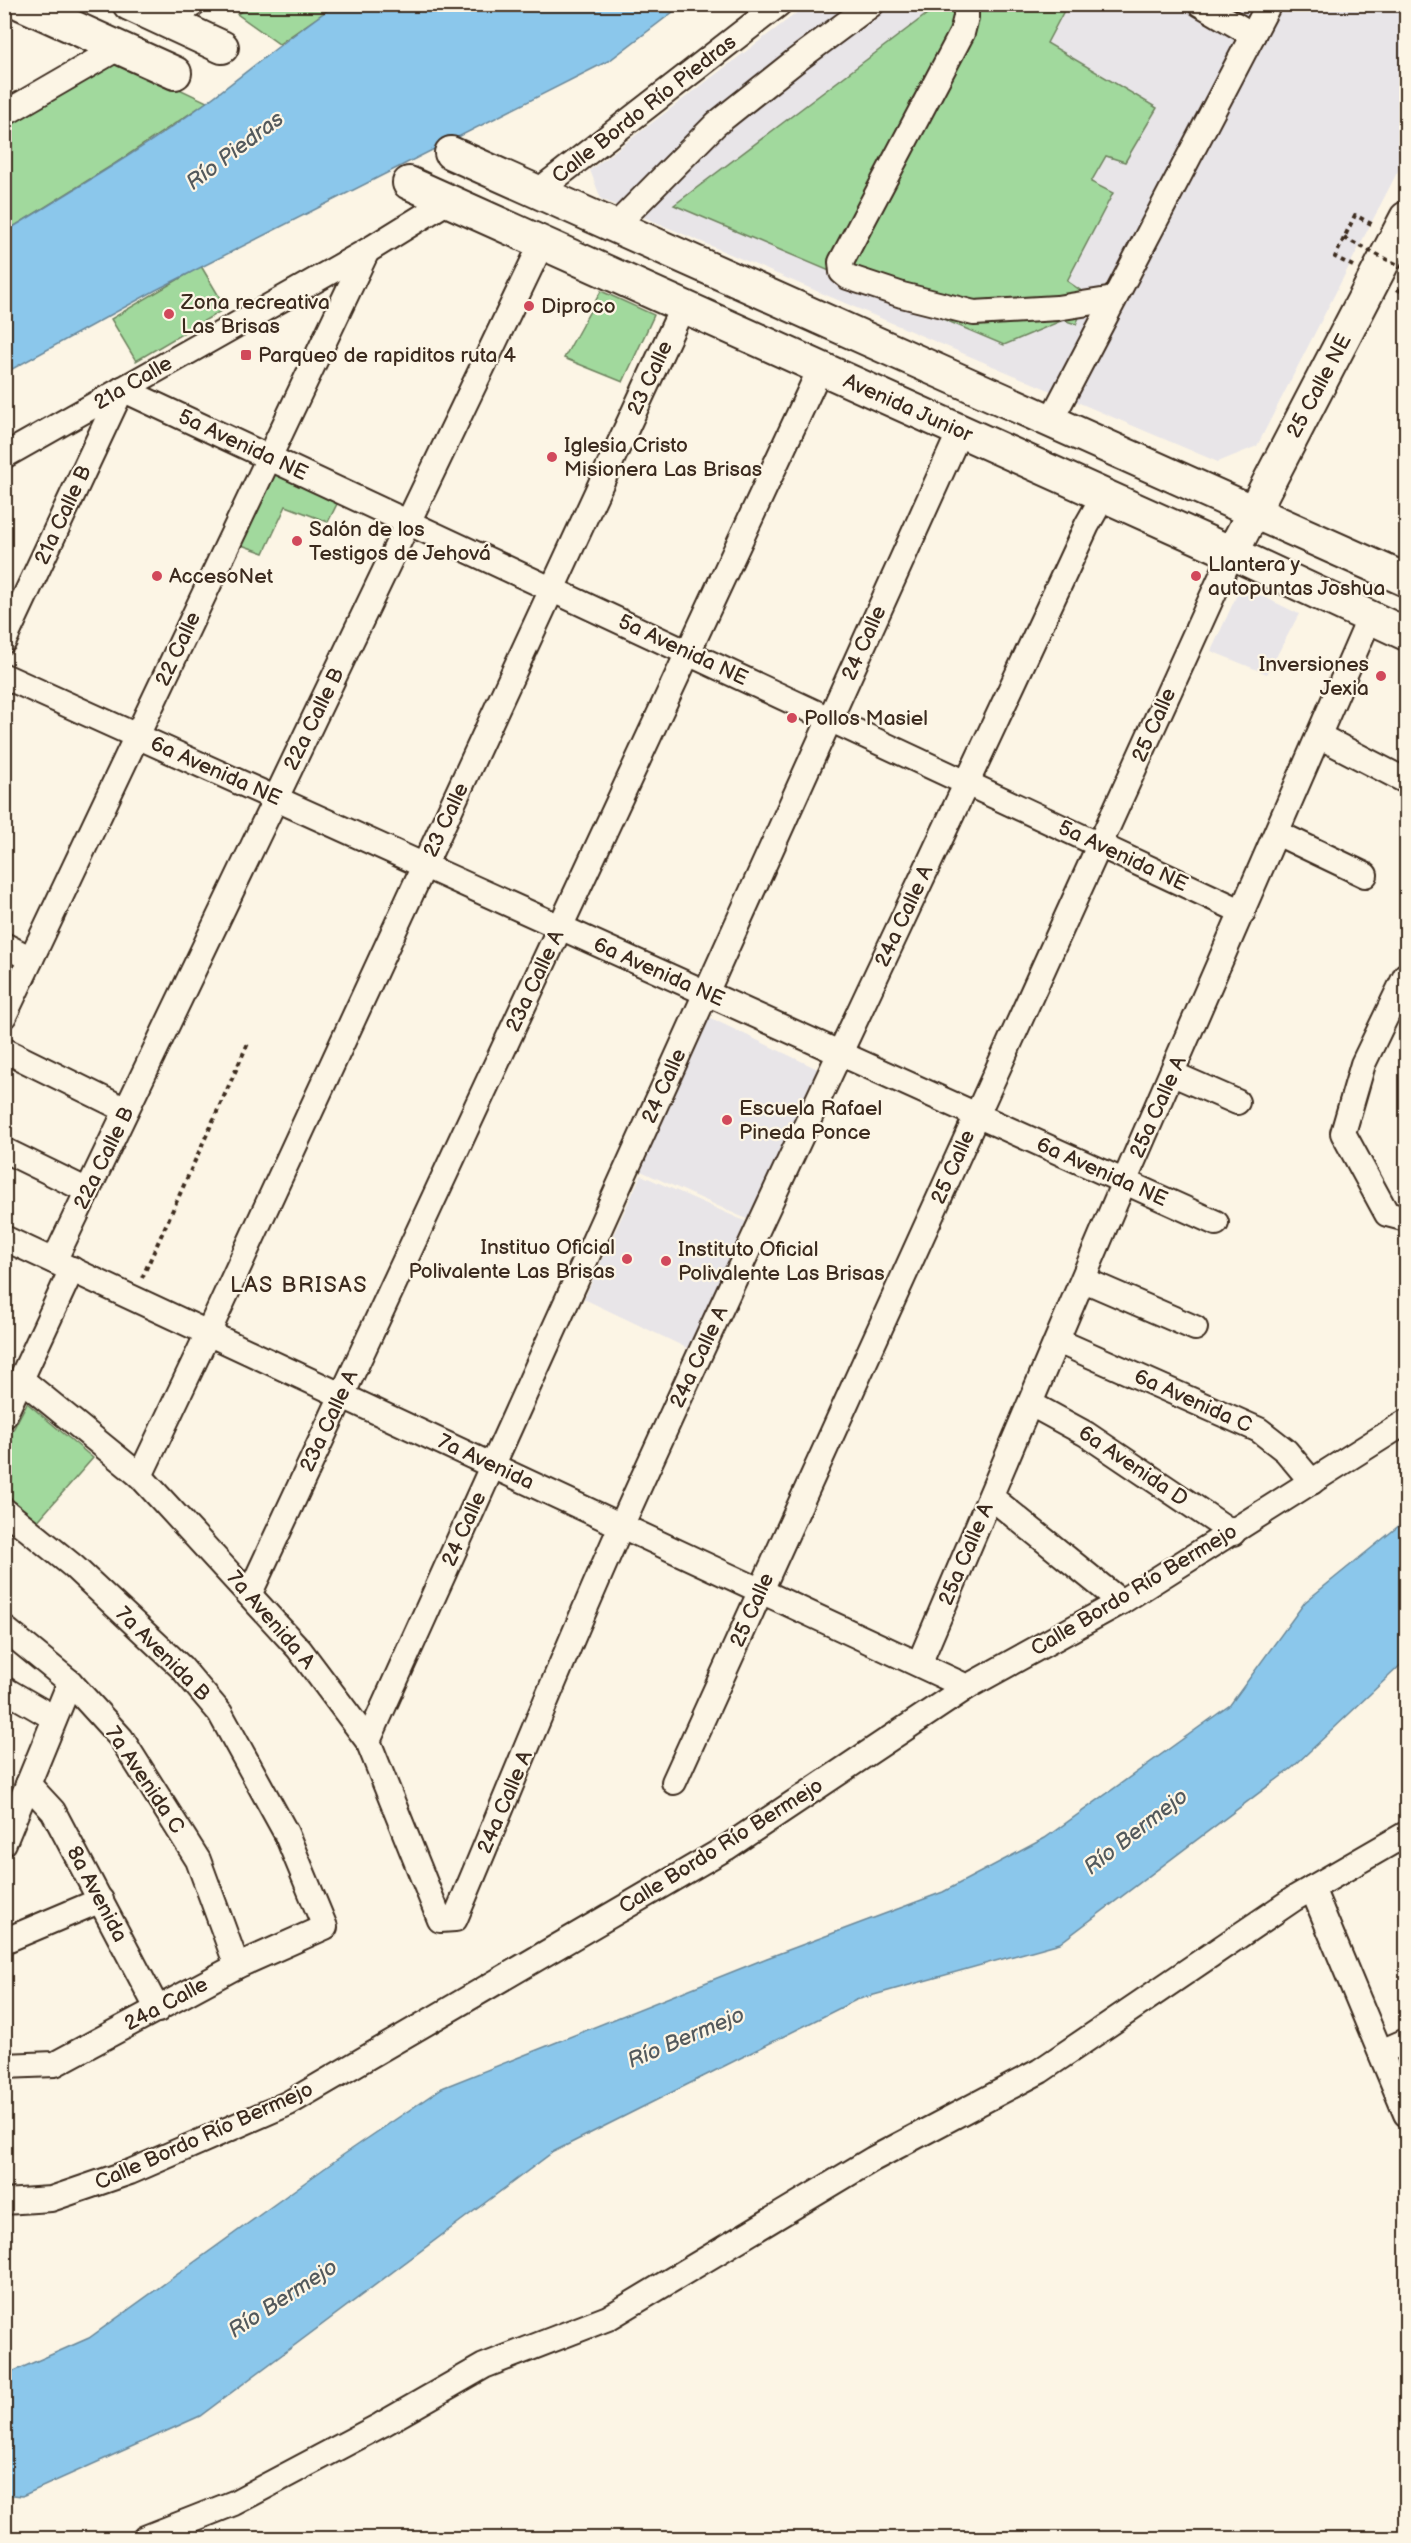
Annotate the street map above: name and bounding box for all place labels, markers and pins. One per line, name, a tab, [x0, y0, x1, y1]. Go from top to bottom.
place label: Zona recreativa Las Brisas	[180, 290, 330, 339]
place label: Diproco	[541, 294, 616, 319]
marker: Diproco	[522, 299, 536, 313]
marker: Zona recreativa Las Brisas	[162, 307, 176, 321]
place label: Parqueo de rapiditos ruta 4	[258, 343, 516, 368]
marker: Parqueo de rapiditos ruta 4	[239, 348, 253, 362]
place label: Iglesia Cristo Misionera Las Brisas	[564, 433, 762, 482]
marker: Iglesia Cristo Misionera Las Brisas	[545, 450, 559, 464]
place label: Salón de los Testigos de Jehová	[309, 517, 491, 566]
marker: Salón de los Testigos de Jehová	[290, 534, 304, 548]
place label: Llantera y autopuntas Joshua	[1208, 552, 1385, 601]
place label: AccesoNet	[169, 564, 274, 589]
marker: AccesoNet	[150, 569, 164, 583]
marker: Llantera y autopuntas Joshua	[1189, 569, 1203, 583]
place label: Inversiones Jexia	[1259, 652, 1369, 701]
marker: Inversiones Jexia	[1374, 669, 1388, 683]
place label: Pollos Masiel	[804, 706, 928, 731]
marker: Pollos Masiel	[785, 711, 799, 725]
place label: Escuela Rafael Pineda Ponce	[739, 1096, 882, 1145]
marker: Escuela Rafael Pineda Ponce	[720, 1113, 734, 1127]
place label: Instituo Oficial Polivalente Las Brisas	[408, 1235, 615, 1284]
place label: Instituto Oficial Polivalente Las Brisas	[678, 1237, 885, 1286]
marker: Instituo Oficial Polivalente Las Brisas	[620, 1252, 634, 1266]
marker: Instituto Oficial Polivalente Las Brisas	[659, 1254, 673, 1268]

